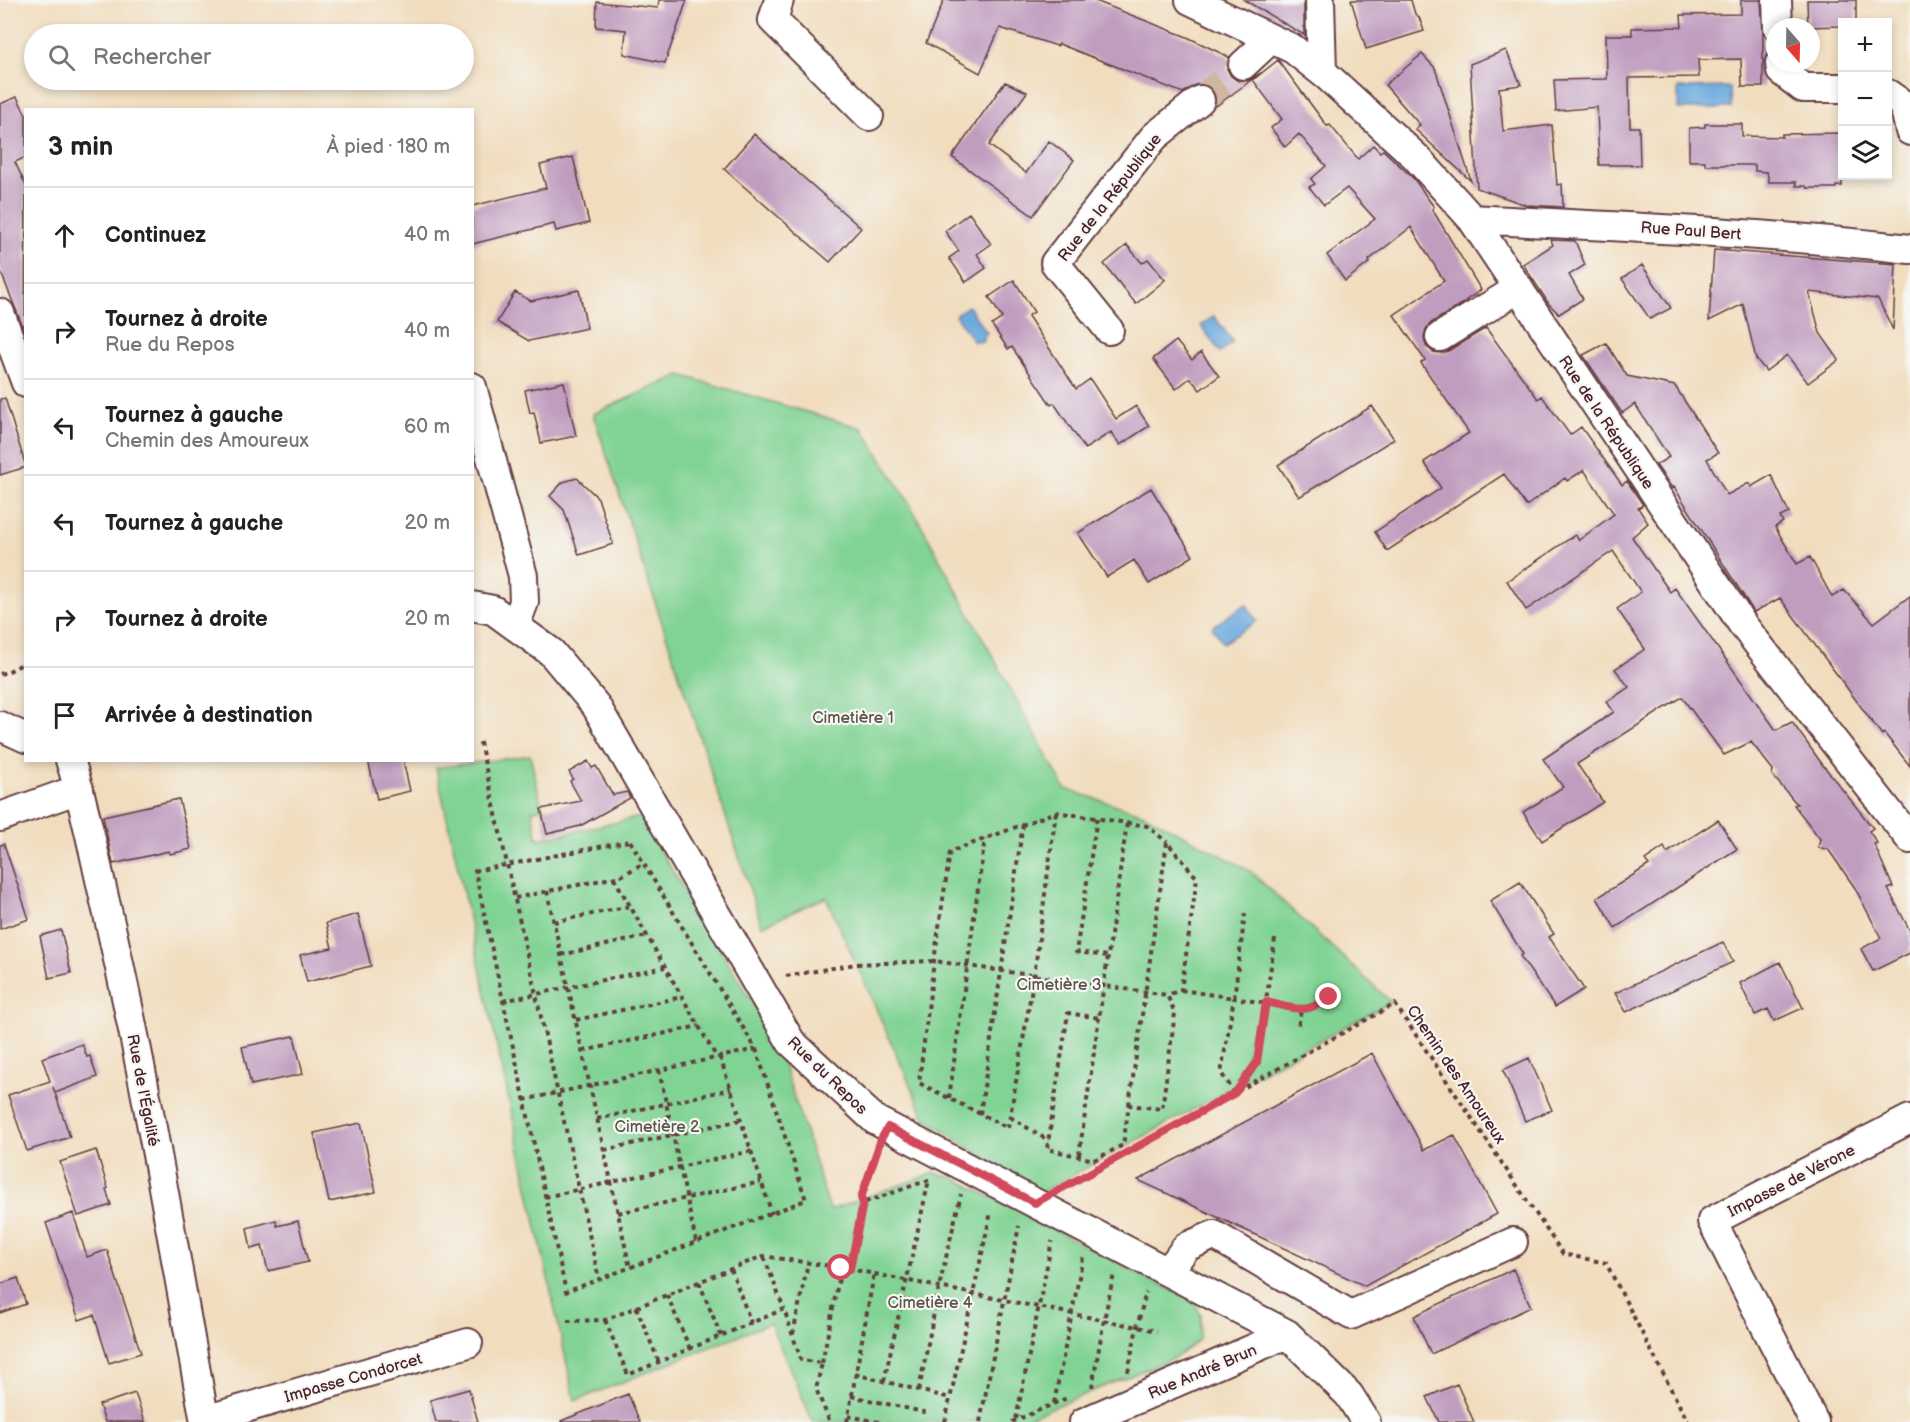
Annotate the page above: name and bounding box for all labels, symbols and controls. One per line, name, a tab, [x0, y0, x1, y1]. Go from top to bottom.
north arrow	[1766, 18, 1820, 72]
map controls	[1838, 18, 1892, 180]
button: +	[1838, 18, 1892, 72]
search box	[24, 24, 474, 90]
icon: search	[45, 41, 78, 74]
text: Rechercher	[93, 44, 211, 71]
button: −	[1838, 72, 1892, 126]
button: layers	[1838, 126, 1892, 180]
street label: Rue de la République	[1054, 130, 1166, 266]
text: 3 min	[48, 132, 113, 163]
text: À pied · 180 m	[327, 135, 450, 159]
icon: ahead	[48, 219, 81, 252]
street label: Rue Paul Bert	[1640, 219, 1742, 244]
text: Continuez	[105, 222, 206, 249]
text: 40 m	[404, 223, 450, 247]
text: Tournez à droite	[105, 306, 268, 333]
icon: right	[48, 315, 81, 348]
text: 40 m	[404, 319, 450, 343]
text: Rue du Repos	[105, 333, 235, 357]
street label: Rue de la République	[1554, 352, 1658, 494]
text: Tournez à gauche	[105, 402, 283, 429]
icon: left	[48, 411, 81, 444]
text: 60 m	[404, 415, 450, 439]
text: Chemin des Amoureux	[105, 429, 309, 453]
icon: left	[48, 507, 81, 540]
text: Tournez à gauche	[105, 510, 283, 537]
text: 20 m	[405, 511, 450, 535]
icon: right	[48, 603, 81, 636]
text: Tournez à droite	[105, 606, 268, 633]
text: 20 m	[405, 607, 450, 631]
icon: arrive	[48, 699, 81, 732]
text: Arrivée à destination	[105, 702, 313, 729]
park label: Cimetière 1	[812, 709, 894, 728]
park label: Cimetière 3	[1016, 976, 1102, 995]
route end	[1315, 983, 1341, 1009]
street label: Chemin des Amoureux	[1402, 1002, 1510, 1148]
street label: Rue de l'Égalité	[122, 1032, 165, 1148]
street label: Rue du Repos	[783, 1033, 871, 1119]
park label: Cimetière 2	[615, 1118, 700, 1137]
street label: Impasse de Vérone	[1725, 1141, 1859, 1222]
route start	[827, 1254, 853, 1280]
park label: Cimetière 4	[887, 1294, 973, 1313]
street label: Rue André Brun	[1145, 1341, 1260, 1404]
street label: Impasse Condorcet	[282, 1350, 425, 1407]

